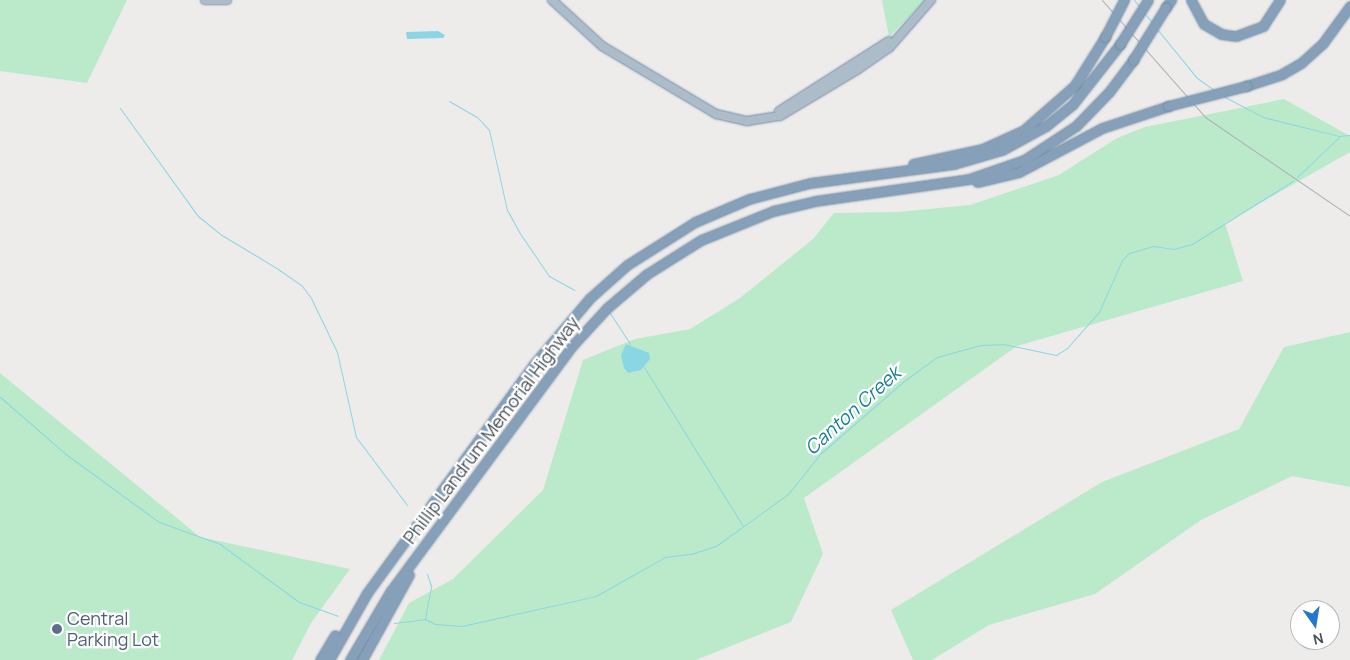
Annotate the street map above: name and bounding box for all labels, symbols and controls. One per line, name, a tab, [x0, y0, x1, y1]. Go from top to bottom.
street label: Phillip Landrum Memorial Highway	[398, 312, 584, 548]
water label: Canton Creek	[800, 362, 906, 460]
north arrow	[1290, 600, 1340, 650]
place label: Central Parking Lot	[67, 608, 159, 650]
marker: Central Parking Lot	[51, 623, 63, 635]
text: N	[1311, 629, 1325, 650]

